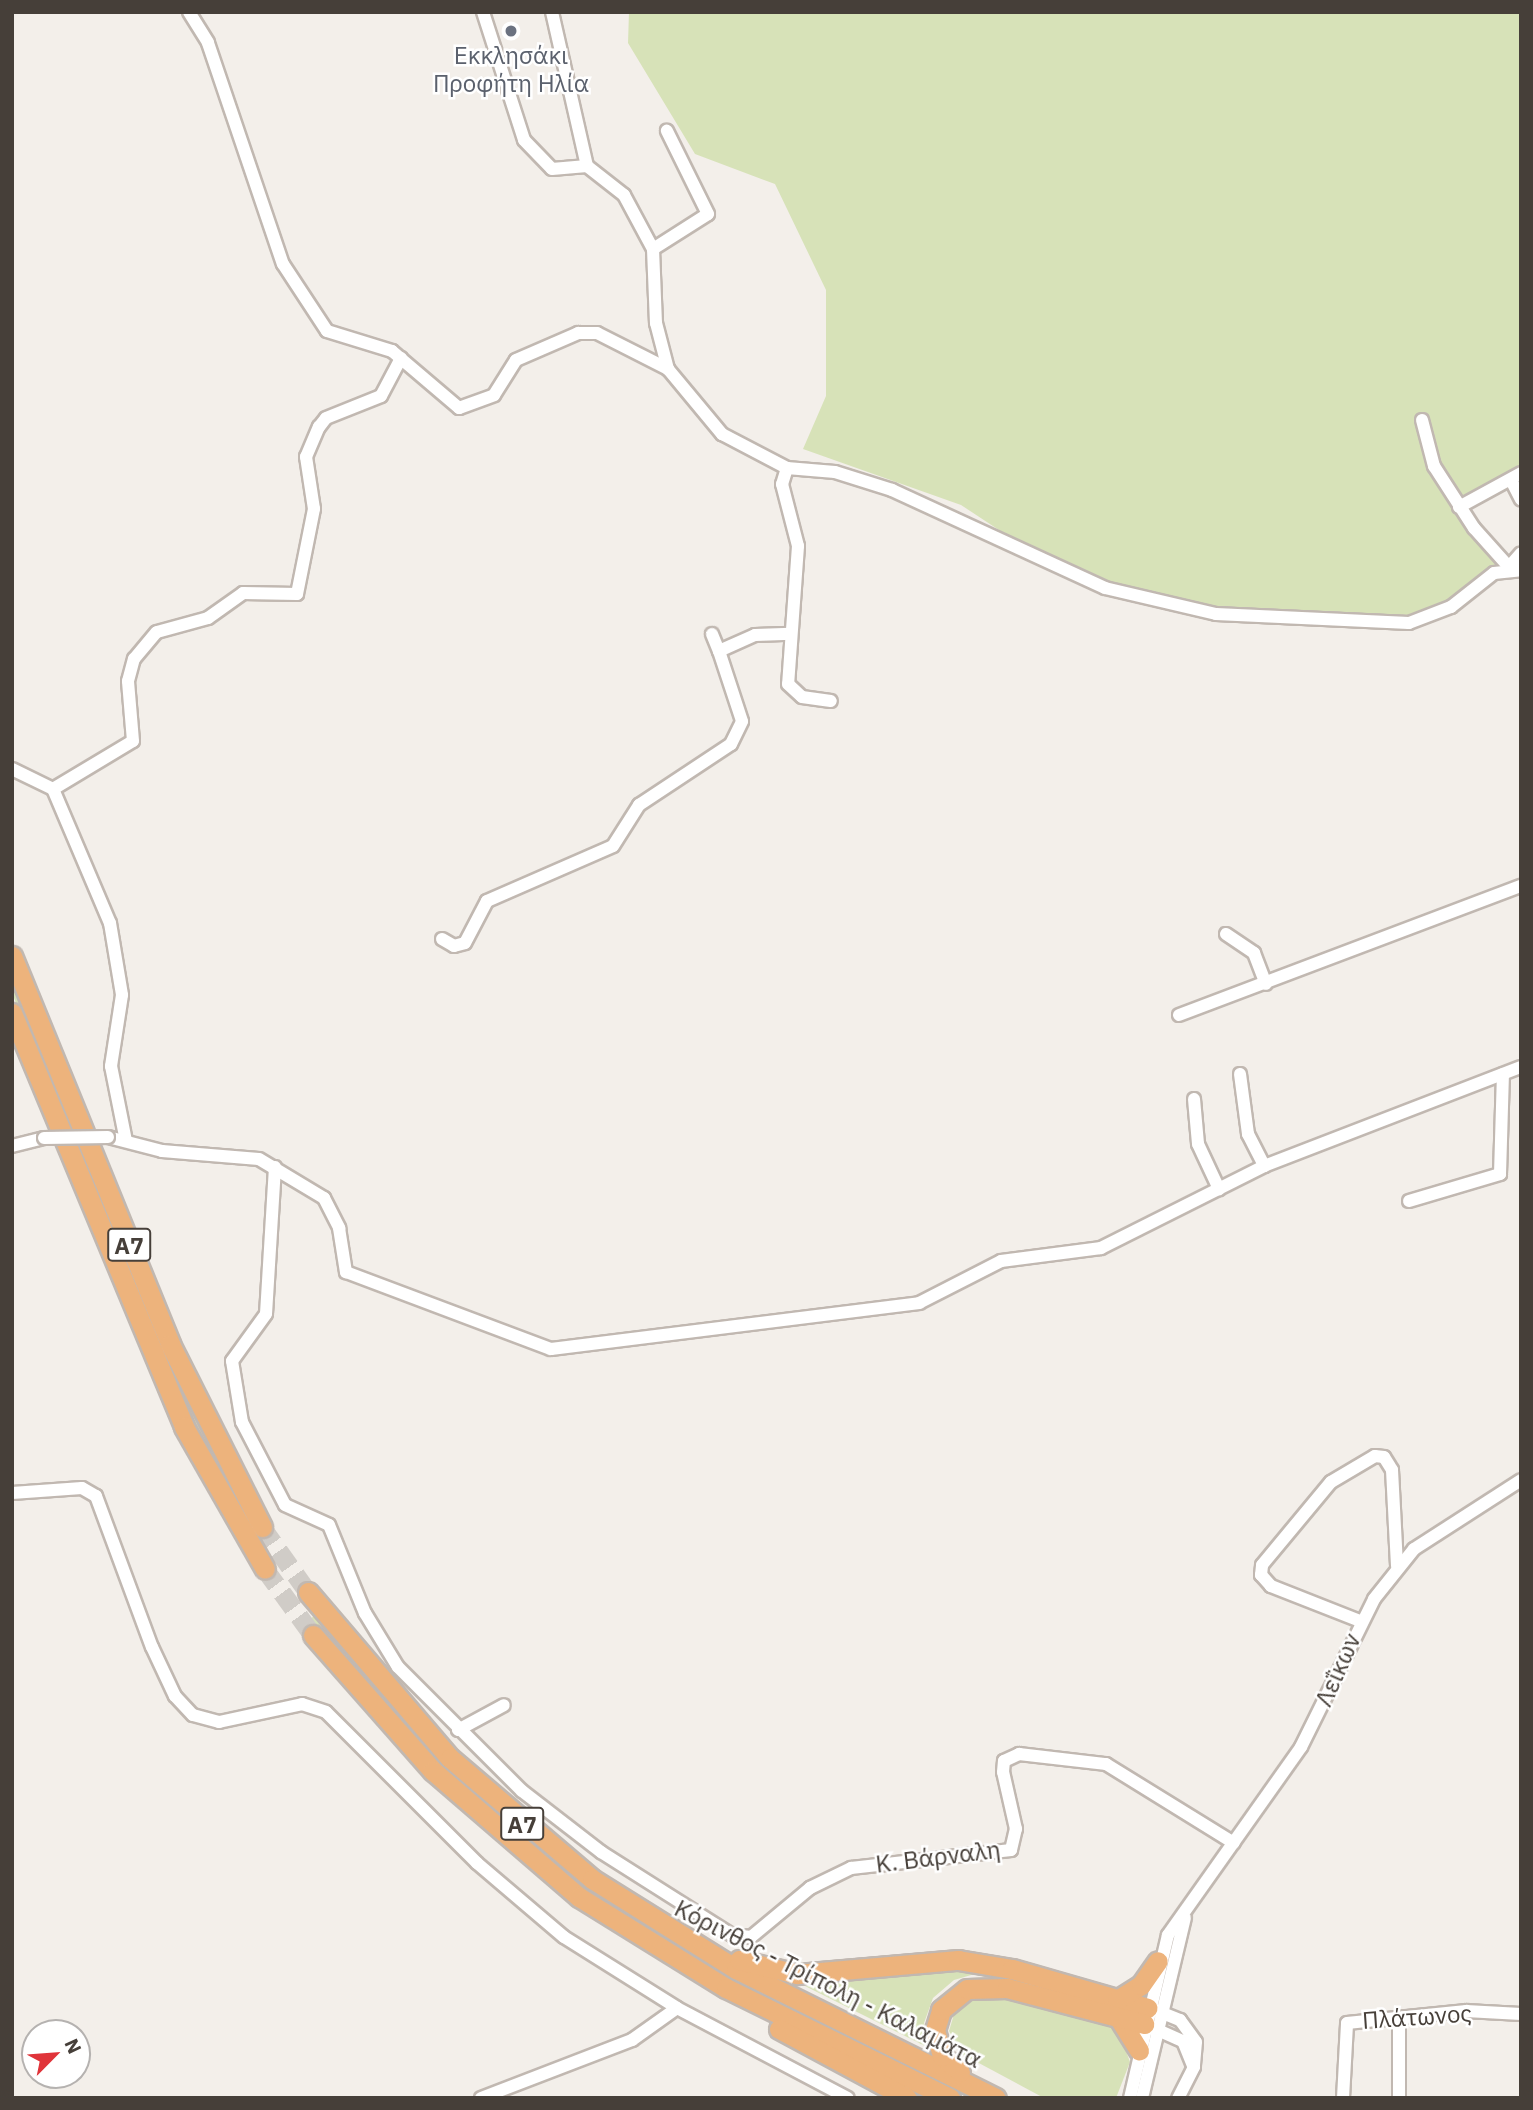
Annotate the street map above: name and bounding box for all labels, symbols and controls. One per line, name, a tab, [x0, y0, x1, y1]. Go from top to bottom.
marker: Εκκλησάκι Προφήτη Ηλία	[503, 23, 519, 39]
place label: Εκκλησάκι Προφήτη Ηλία	[433, 42, 589, 98]
road number: Α7	[106, 1226, 152, 1264]
street label: Λεΐκων	[1309, 1629, 1367, 1711]
road number: Α7	[499, 1804, 545, 1843]
street label: Κ. Βάρναλη	[874, 1835, 1002, 1879]
street label: Κόρινθος - Τρίπολη - Καλαμάτα	[670, 1894, 986, 2074]
street label: Πλάτωνος	[1361, 1999, 1473, 2035]
north arrow	[21, 2019, 91, 2089]
text: N	[59, 2035, 87, 2057]

